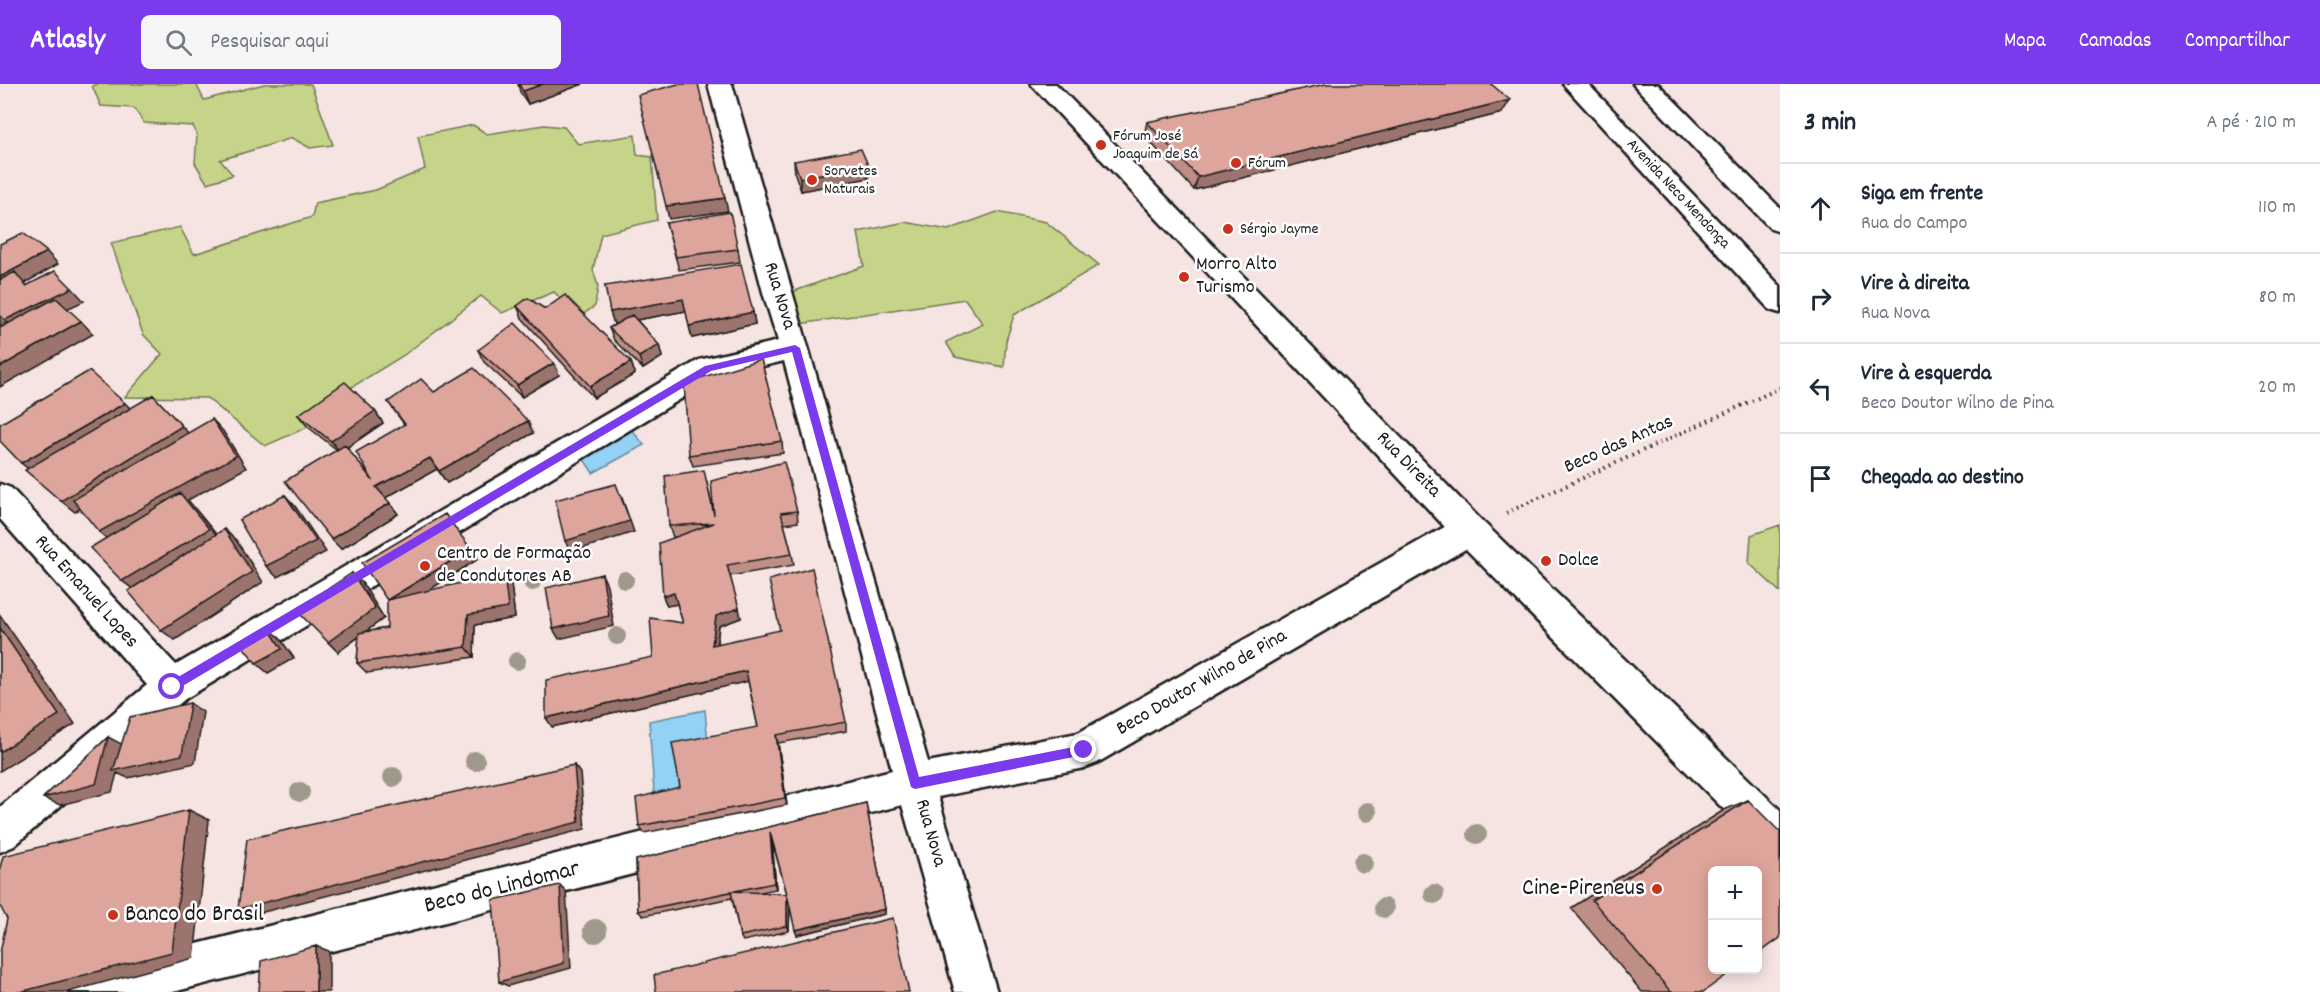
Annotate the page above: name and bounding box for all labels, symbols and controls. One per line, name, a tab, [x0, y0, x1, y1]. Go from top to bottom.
search box	[141, 15, 561, 69]
text: Atlasly	[30, 22, 105, 62]
icon: search	[162, 26, 195, 59]
text: Pesquisar aqui	[210, 27, 329, 58]
text: Mapa	[2004, 27, 2046, 57]
text: Camadas	[2079, 27, 2152, 57]
text: Compartilhar	[2185, 27, 2290, 57]
text: 3 min	[1804, 105, 1856, 142]
text: A pé · 210 m	[2207, 109, 2296, 137]
place label: Fórum José Joaquim de Sá	[1113, 125, 1198, 166]
street label: Avenida Neco Mendonça	[1621, 134, 1736, 255]
marker: Fórum José Joaquim de Sá	[1094, 138, 1108, 152]
place label: Fórum	[1248, 152, 1286, 175]
marker: Fórum	[1229, 156, 1243, 170]
place label: Sorvetes Naturais	[824, 160, 878, 201]
marker: Sorvetes Naturais	[805, 173, 819, 187]
text: Siga em frente	[1861, 179, 1983, 210]
icon: ahead	[1804, 192, 1837, 225]
text: 110 m	[2258, 194, 2296, 222]
text: Rua do Campo	[1861, 210, 1967, 238]
place label: Sérgio Jayme	[1240, 218, 1318, 241]
marker: Sérgio Jayme	[1221, 222, 1235, 236]
place label: Morro Alto Turismo	[1196, 251, 1277, 302]
street label: Rua Nova	[756, 259, 803, 334]
text: Vire à direita	[1861, 269, 1969, 300]
marker: Morro Alto Turismo	[1177, 270, 1191, 284]
icon: right	[1804, 282, 1837, 315]
text: 80 m	[2259, 284, 2296, 312]
text: Rua Nova	[1861, 300, 1930, 328]
text: Vire à esquerda	[1861, 359, 1991, 390]
icon: left	[1804, 372, 1837, 405]
text: 20 m	[2258, 374, 2296, 402]
text: Beco Doutor Wilno de Pina	[1861, 390, 2054, 418]
street label: Beco das Antas	[1560, 408, 1678, 482]
street label: Rua Direita	[1369, 425, 1447, 505]
icon: arrive	[1804, 462, 1837, 495]
text: Chegada ao destino	[1861, 463, 2024, 494]
street label: Rua Emanuel Lopes	[27, 529, 145, 655]
place label: Centro de Formação de Condutores AB	[437, 540, 591, 591]
place label: Dolce	[1558, 547, 1599, 575]
marker: Dolce	[1539, 554, 1553, 568]
marker: Centro de Formação de Condutores AB	[418, 559, 432, 573]
street label: Beco Doutor Wilno de Pina	[1112, 622, 1293, 743]
route start	[158, 673, 184, 699]
route end	[1070, 736, 1096, 762]
street label: Rua Nova	[907, 796, 953, 871]
street label: Beco do Lindomar	[421, 852, 583, 924]
map controls	[1708, 866, 1762, 974]
button: +	[1708, 866, 1762, 920]
place label: Cine-Pireneus	[1522, 872, 1645, 906]
marker: Cine-Pireneus	[1650, 882, 1664, 896]
place label: Banco do Brasil	[125, 898, 264, 932]
marker: Banco do Brasil	[106, 908, 120, 922]
button: −	[1708, 920, 1762, 974]

